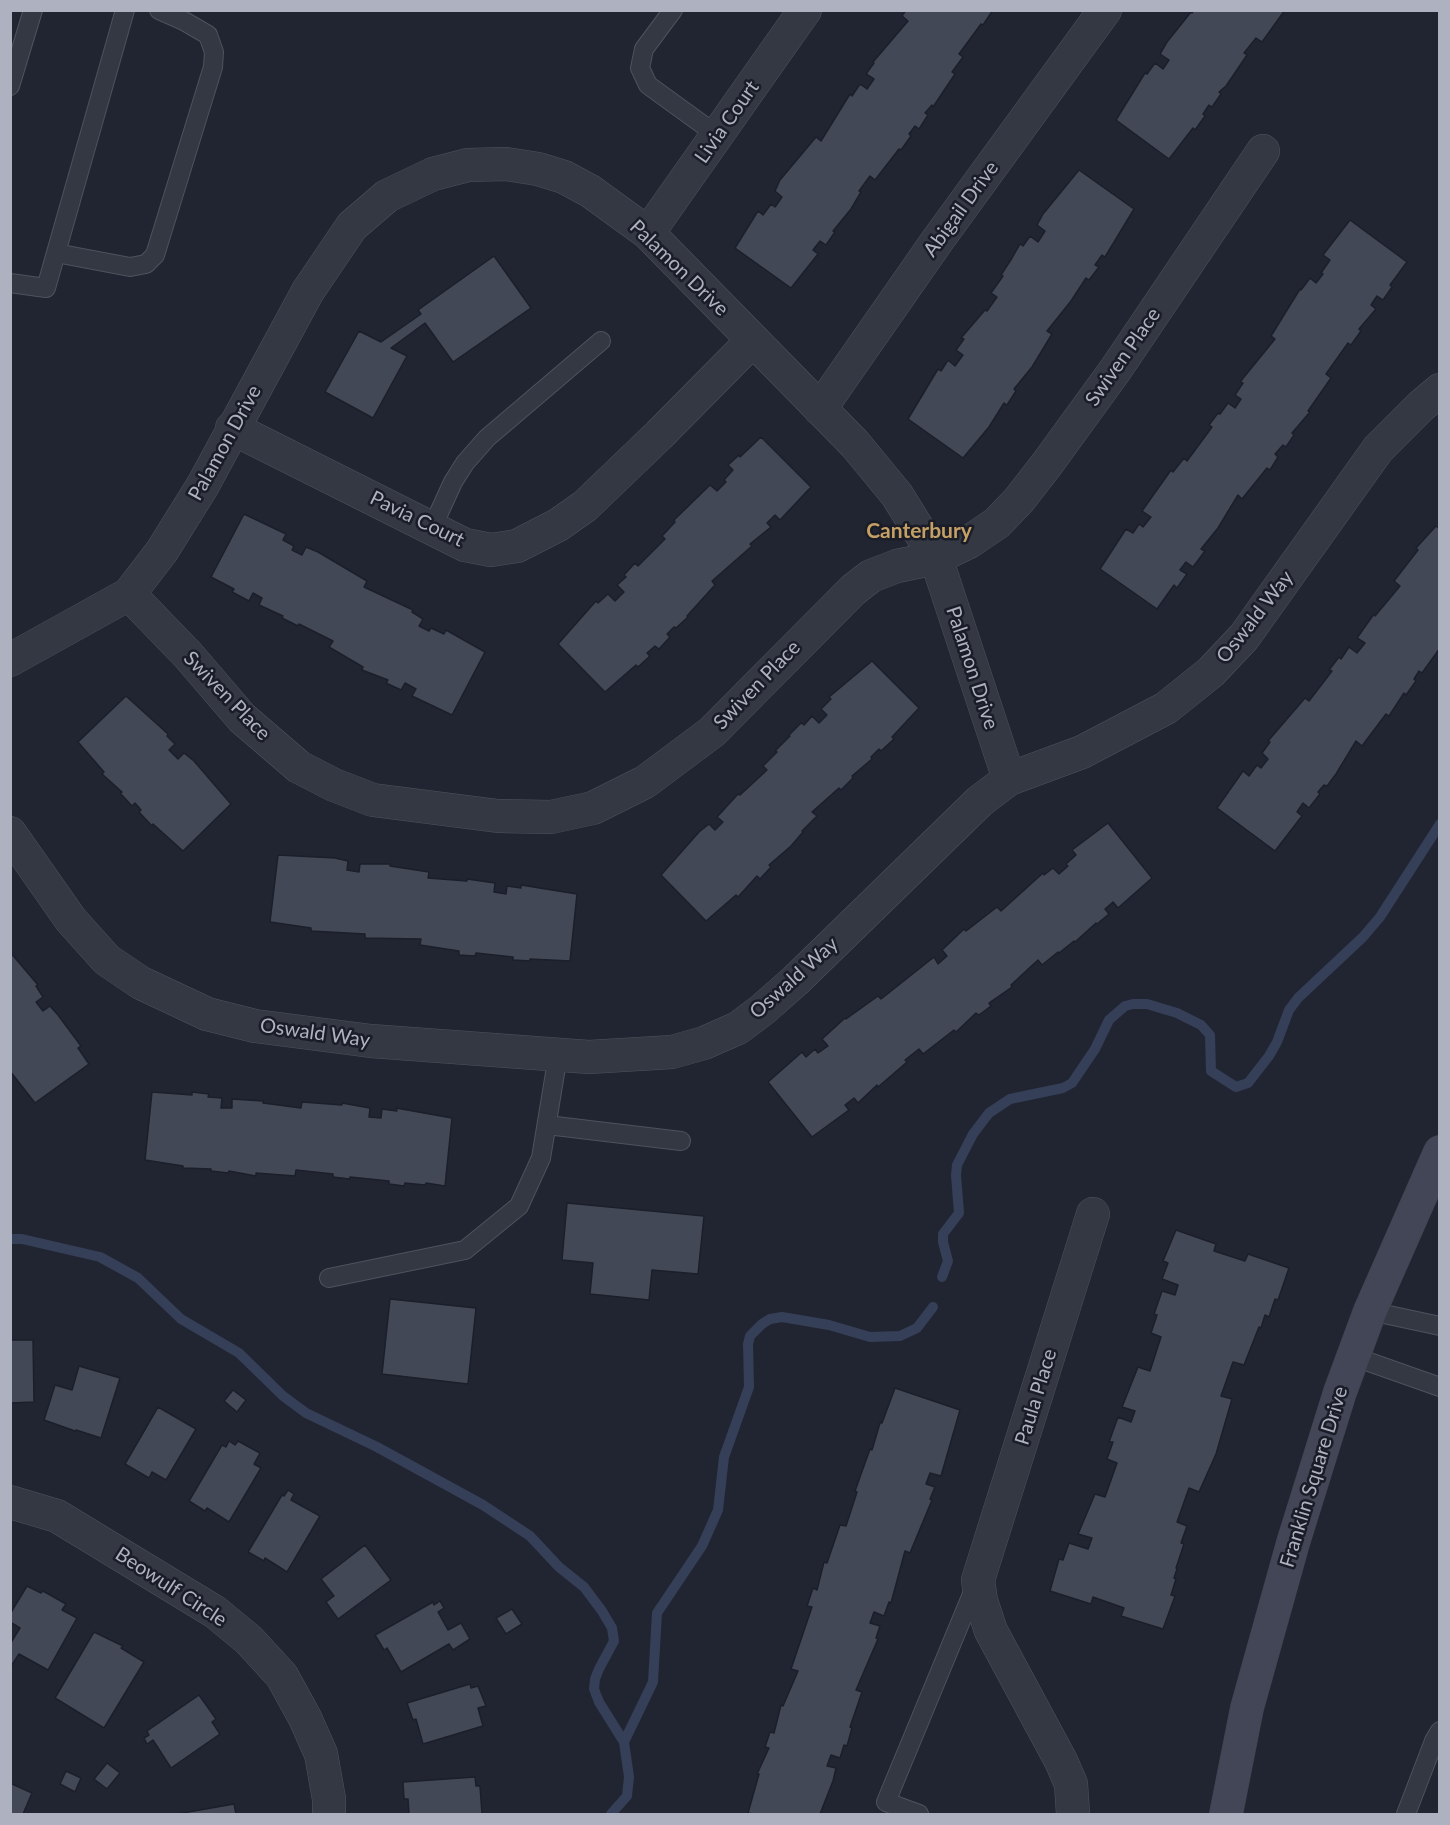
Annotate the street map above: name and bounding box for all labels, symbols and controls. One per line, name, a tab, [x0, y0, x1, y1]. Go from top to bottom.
street label: Livia Court	[690, 76, 764, 168]
street label: Abigail Drive	[918, 157, 1004, 261]
street label: Palamon Drive	[625, 215, 733, 321]
street label: Swiven Place	[1080, 303, 1166, 411]
street label: Palamon Drive	[183, 381, 267, 505]
street label: Pavia Court	[366, 486, 468, 552]
district label: Canterbury	[866, 518, 972, 544]
street label: Oswald Way	[1211, 566, 1299, 668]
street label: Palamon Drive	[941, 603, 1003, 733]
street label: Swiven Place	[709, 636, 805, 734]
street label: Swiven Place	[179, 647, 275, 745]
street label: Oswald Way	[745, 932, 843, 1024]
street label: Oswald Way	[259, 1013, 371, 1053]
street label: Paula Place	[1010, 1346, 1062, 1448]
street label: Franklin Square Drive	[1275, 1384, 1353, 1570]
street label: Beowulf Circle	[111, 1542, 231, 1632]

